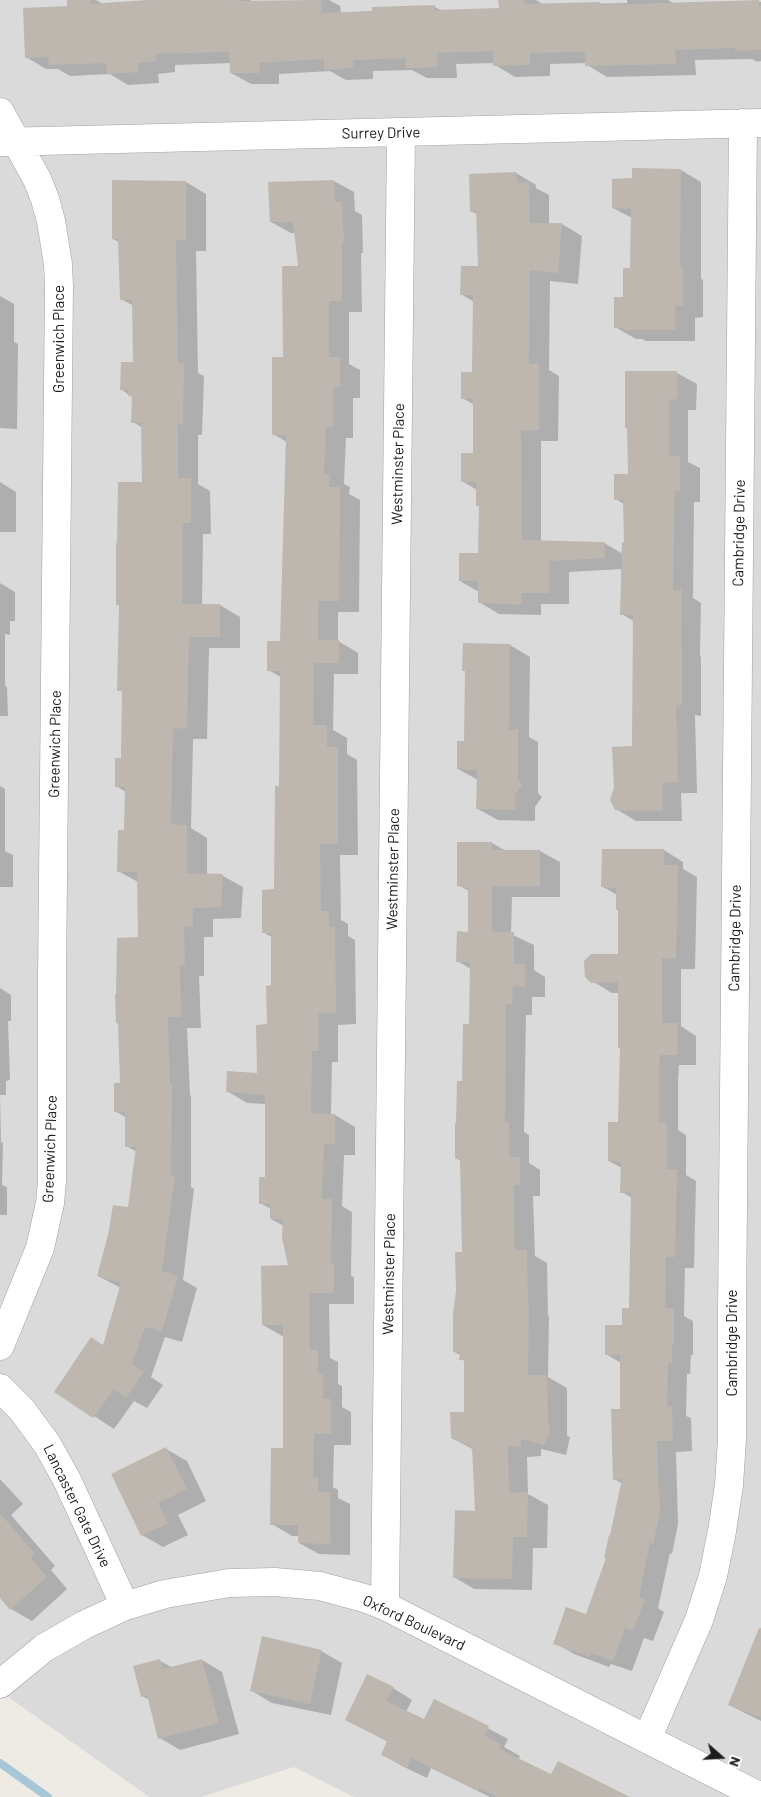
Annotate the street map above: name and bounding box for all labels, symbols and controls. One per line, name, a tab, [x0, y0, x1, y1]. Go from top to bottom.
street label: Surrey Drive	[341, 123, 421, 143]
street label: Greenwich Place	[50, 285, 68, 393]
street label: Westminster Place	[388, 403, 408, 525]
street label: Cambridge Drive	[729, 479, 749, 587]
street label: Greenwich Place	[45, 690, 65, 798]
street label: Westminster Place	[383, 808, 403, 930]
street label: Cambridge Drive	[725, 884, 745, 992]
street label: Greenwich Place	[39, 1095, 61, 1203]
street label: Westminster Place	[379, 1213, 399, 1335]
street label: Cambridge Drive	[723, 1289, 741, 1397]
street label: Lancaster Gate Drive	[39, 1441, 115, 1571]
street label: Oxford Boulevard	[360, 1591, 468, 1655]
north arrow	[696, 1732, 746, 1782]
text: N	[726, 1755, 745, 1769]

